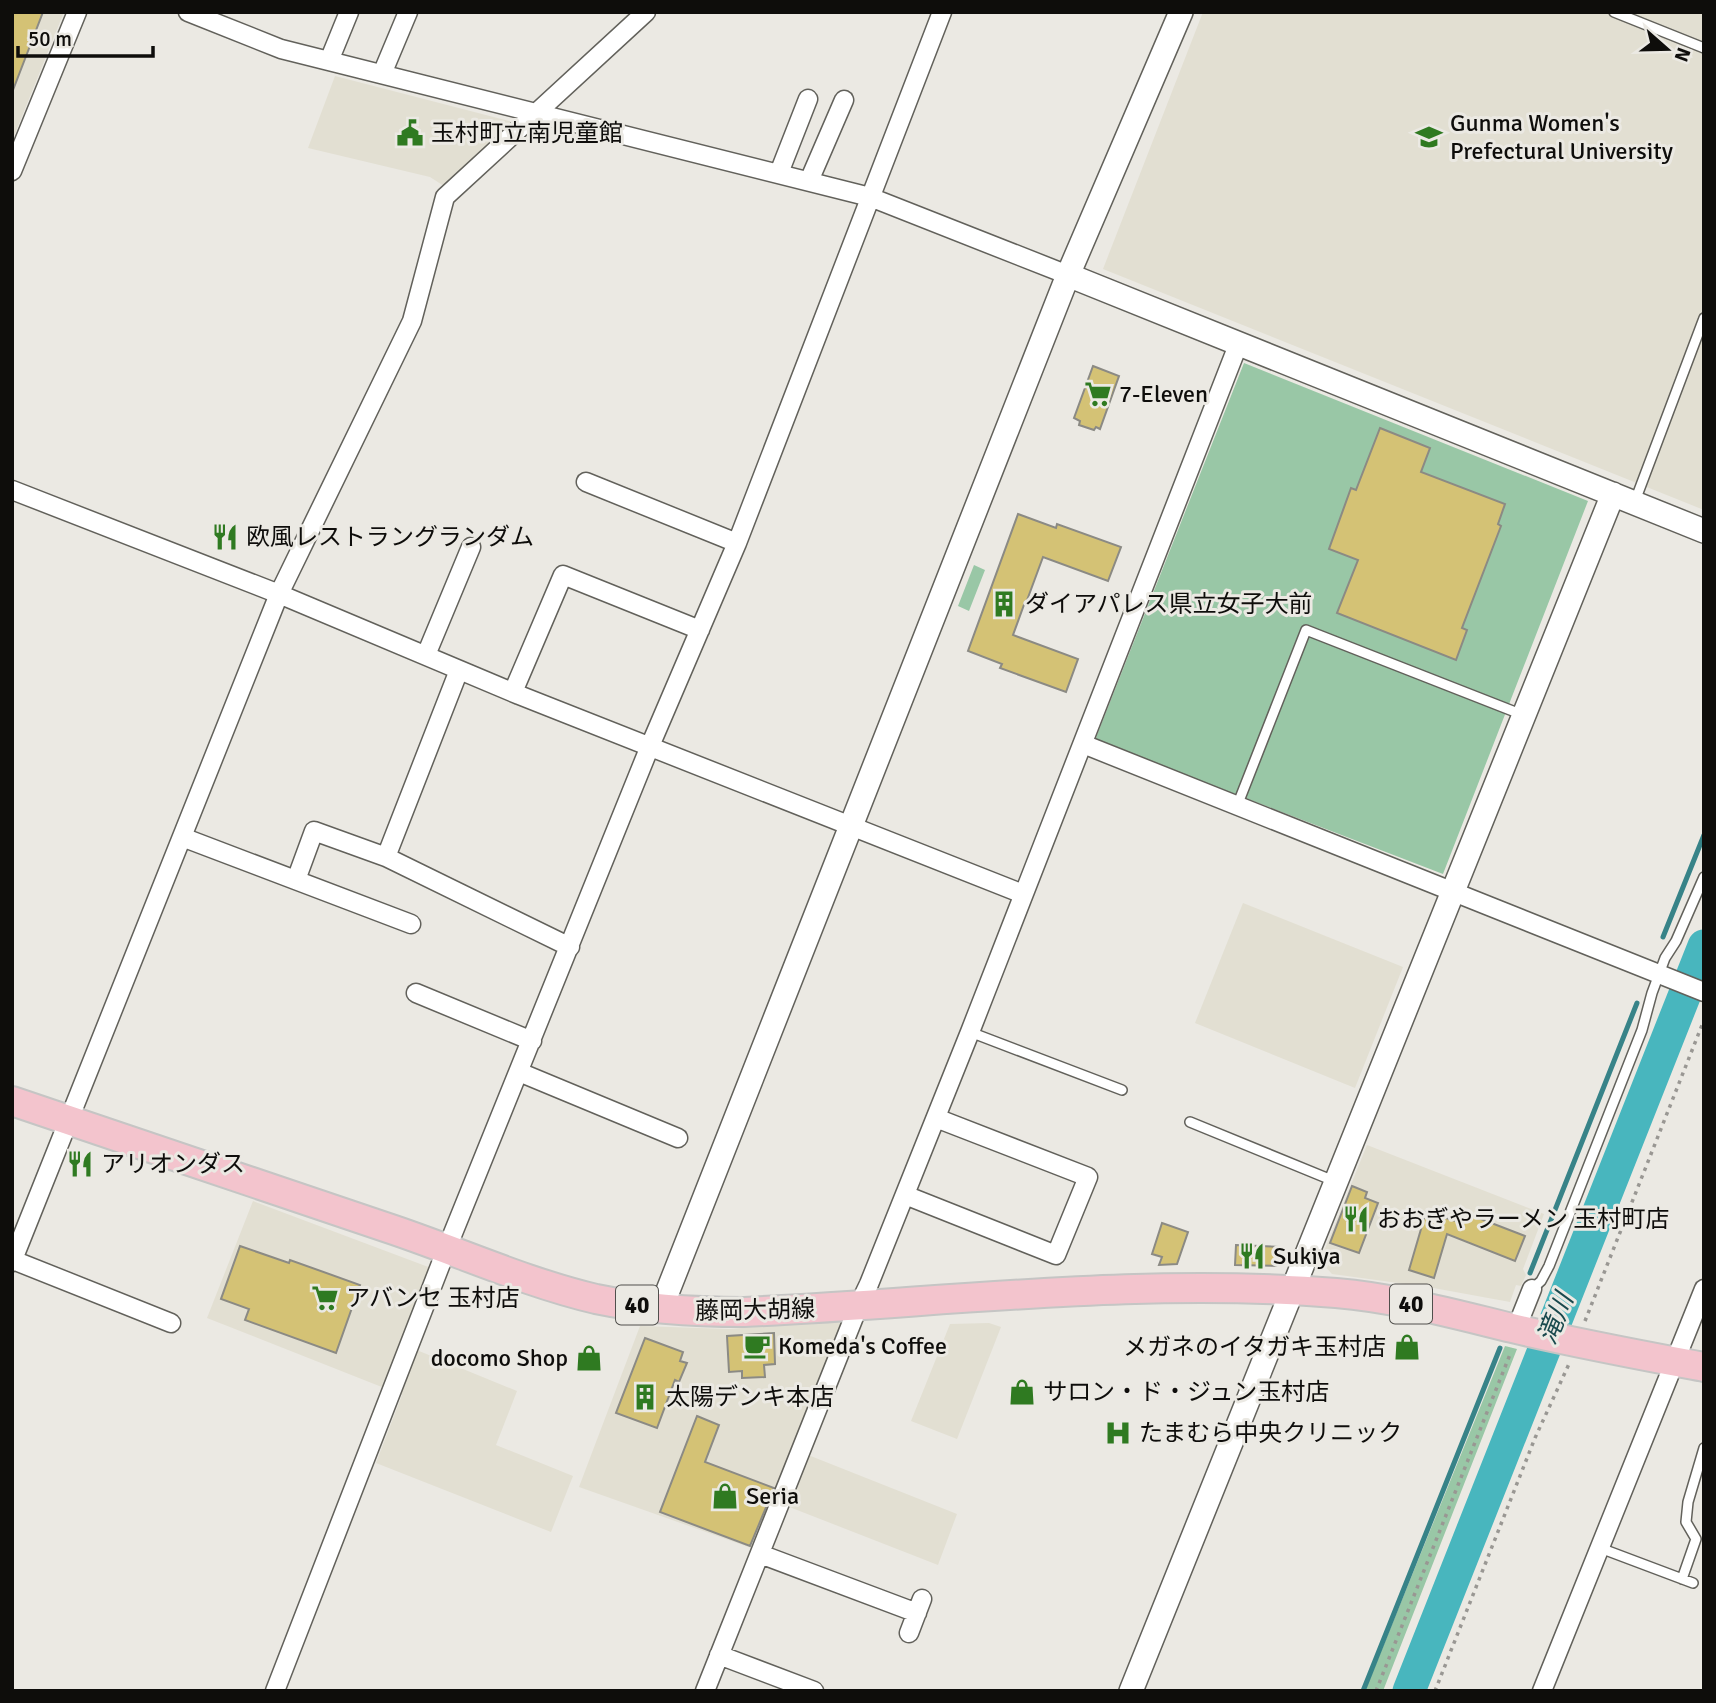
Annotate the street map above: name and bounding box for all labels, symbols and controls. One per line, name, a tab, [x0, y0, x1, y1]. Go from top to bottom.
scale bar	[18, 14, 152, 58]
north arrow	[1632, 14, 1702, 84]
text: 50 m	[28, 26, 72, 52]
text: N	[1668, 44, 1696, 65]
place label: Gunma Women's Prefectural University	[1450, 108, 1673, 166]
public building icon: 玉村町立南児童館	[395, 118, 425, 148]
place label: 玉村町立南児童館	[431, 118, 623, 148]
school or university icon: Gunma Women's Prefectural University	[1414, 122, 1444, 152]
supermarket icon: 7-Eleven	[1083, 379, 1113, 409]
place label: 7-Eleven	[1119, 379, 1208, 409]
restaurant icon: 欧風レストラングランダム	[210, 522, 240, 552]
place label: 欧風レストラングランダム	[246, 522, 534, 552]
building icon: ダイアパレス県立女子大前	[989, 589, 1019, 619]
place label: ダイアパレス県立女子大前	[1025, 589, 1313, 619]
restaurant icon: アリオンダス	[65, 1149, 95, 1179]
place label: アリオンダス	[101, 1149, 245, 1179]
restaurant icon: おおぎやラーメン 玉村町店	[1341, 1204, 1371, 1234]
place label: おおぎやラーメン 玉村町店	[1377, 1204, 1669, 1234]
restaurant icon: Sukiya	[1237, 1241, 1267, 1271]
place label: Sukiya	[1273, 1241, 1341, 1271]
supermarket icon: アバンセ 玉村店	[310, 1283, 340, 1313]
place label: アバンセ 玉村店	[346, 1283, 520, 1313]
road number: 40	[1390, 1284, 1432, 1324]
road number: 40	[616, 1286, 658, 1324]
water label: 滝川	[1531, 1286, 1582, 1349]
street label: 藤岡大胡線	[695, 1294, 815, 1326]
cafe icon: Komeda's Coffee	[742, 1331, 772, 1361]
place label: Komeda's Coffee	[778, 1331, 947, 1361]
place label: メガネのイタガキ玉村店	[1123, 1332, 1386, 1362]
shop icon: メガネのイタガキ玉村店	[1392, 1332, 1422, 1362]
place label: docomo Shop	[431, 1343, 568, 1373]
shop icon: docomo Shop	[574, 1343, 604, 1373]
shop icon: サロン・ド・ジュン玉村店	[1007, 1377, 1037, 1407]
place label: サロン・ド・ジュン玉村店	[1043, 1377, 1329, 1407]
building icon: 太陽デンキ本店	[630, 1382, 660, 1412]
place label: 太陽デンキ本店	[666, 1382, 834, 1412]
hospital icon: たまむら中央クリニック	[1103, 1418, 1133, 1448]
place label: たまむら中央クリニック	[1139, 1418, 1402, 1448]
shop icon: Seria	[710, 1481, 740, 1511]
place label: Seria	[746, 1481, 799, 1511]

